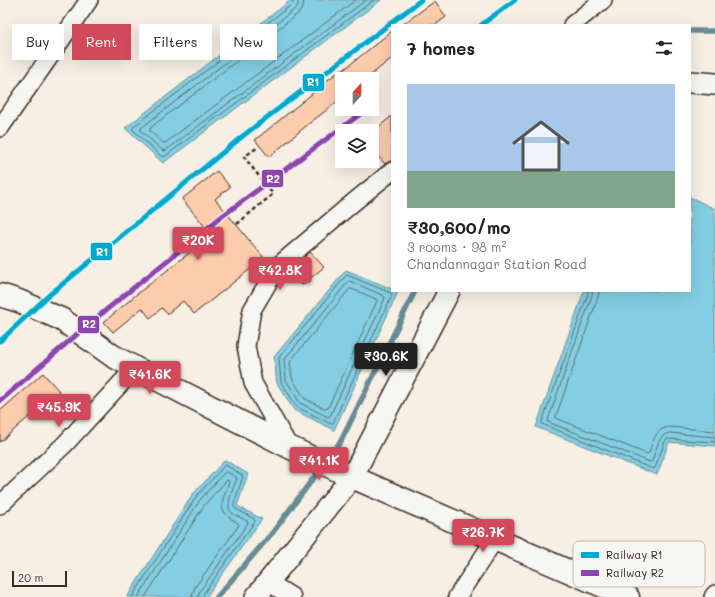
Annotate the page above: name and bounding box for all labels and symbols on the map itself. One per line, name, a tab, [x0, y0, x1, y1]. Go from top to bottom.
north arrow	[335, 72, 379, 116]
line badge: R1	[302, 73, 325, 92]
text: R1	[307, 74, 319, 89]
line badge: R2	[261, 169, 284, 188]
text: R2	[266, 171, 280, 186]
pin: ₹20K	[174, 227, 222, 261]
line badge: R1	[90, 242, 113, 261]
text: R1	[96, 244, 108, 259]
pin: ₹42.8K	[247, 257, 313, 291]
line badge: R2	[77, 315, 100, 334]
text: R2	[82, 316, 96, 331]
pin: ₹30.6K	[353, 343, 419, 377]
pin: ₹41.6K	[117, 361, 183, 395]
pin: ₹45.9K	[26, 394, 92, 428]
pin: ₹41.1K	[286, 447, 352, 481]
pin: ₹26.7K	[450, 519, 516, 553]
legend	[573, 541, 705, 587]
text: Railway R1	[606, 547, 663, 562]
text: Railway R2	[606, 565, 664, 580]
scale bar	[12, 569, 67, 588]

